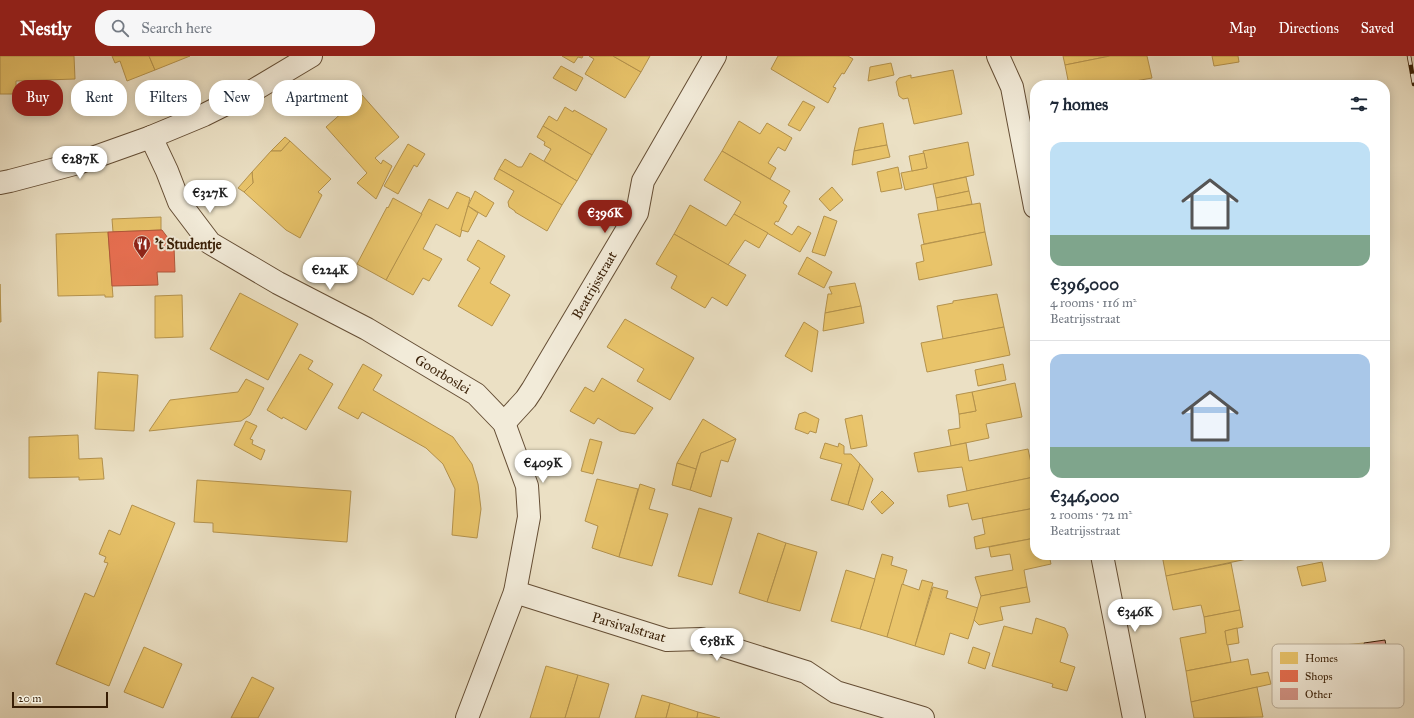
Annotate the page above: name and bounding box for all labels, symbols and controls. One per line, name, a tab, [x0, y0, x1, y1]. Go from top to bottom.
search box	[95, 10, 375, 46]
text: Nestly	[20, 17, 71, 40]
icon: search	[109, 17, 131, 39]
text: Search here	[141, 19, 212, 37]
text: Map	[1229, 20, 1256, 37]
text: Directions	[1278, 20, 1339, 37]
text: Saved	[1361, 20, 1394, 37]
chip: Buy	[12, 80, 63, 116]
chip: Rent	[71, 80, 127, 116]
chip: Filters	[135, 80, 201, 116]
chip: New	[209, 80, 264, 116]
chip: Apartment	[272, 80, 362, 116]
icon: filters	[1348, 93, 1370, 115]
text: 7 homes	[1050, 94, 1108, 115]
pin: €287K	[52, 146, 108, 180]
text: €287K	[61, 151, 99, 167]
icon: home	[1174, 168, 1246, 240]
pin: €327K	[182, 180, 238, 214]
text: €327K	[192, 185, 228, 201]
pin: €396K	[577, 200, 633, 234]
text: €396K	[587, 205, 623, 221]
restaurant icon: 't Studentje	[132, 234, 152, 259]
place label: 't Studentje	[155, 236, 222, 254]
street label: Beatrijsstraat	[568, 248, 621, 322]
pin: €224K	[302, 257, 358, 291]
text: €224K	[311, 262, 349, 278]
text: €396,000	[1050, 274, 1119, 295]
text: 4 rooms · 116 m²	[1050, 295, 1137, 311]
text: Beatrijsstraat	[1050, 311, 1120, 327]
street label: Goorboslei	[412, 351, 474, 398]
icon: home	[1174, 380, 1246, 452]
pin: €409K	[515, 450, 571, 484]
text: €409K	[524, 455, 562, 471]
text: €346,000	[1050, 486, 1119, 507]
text: 2 rooms · 72 m²	[1050, 507, 1132, 523]
text: Beatrijsstraat	[1050, 523, 1120, 539]
pin: €346K	[1107, 599, 1163, 633]
text: €346K	[1117, 604, 1153, 620]
street label: Parsivalstraat	[590, 609, 668, 646]
pin: €581K	[689, 628, 745, 662]
text: €581K	[699, 633, 735, 649]
legend	[1272, 644, 1404, 708]
text: Homes	[1305, 652, 1338, 665]
text: Shops	[1305, 670, 1333, 683]
text: Other	[1305, 688, 1333, 701]
scale bar	[12, 690, 108, 709]
text: 20 m	[18, 692, 41, 705]

